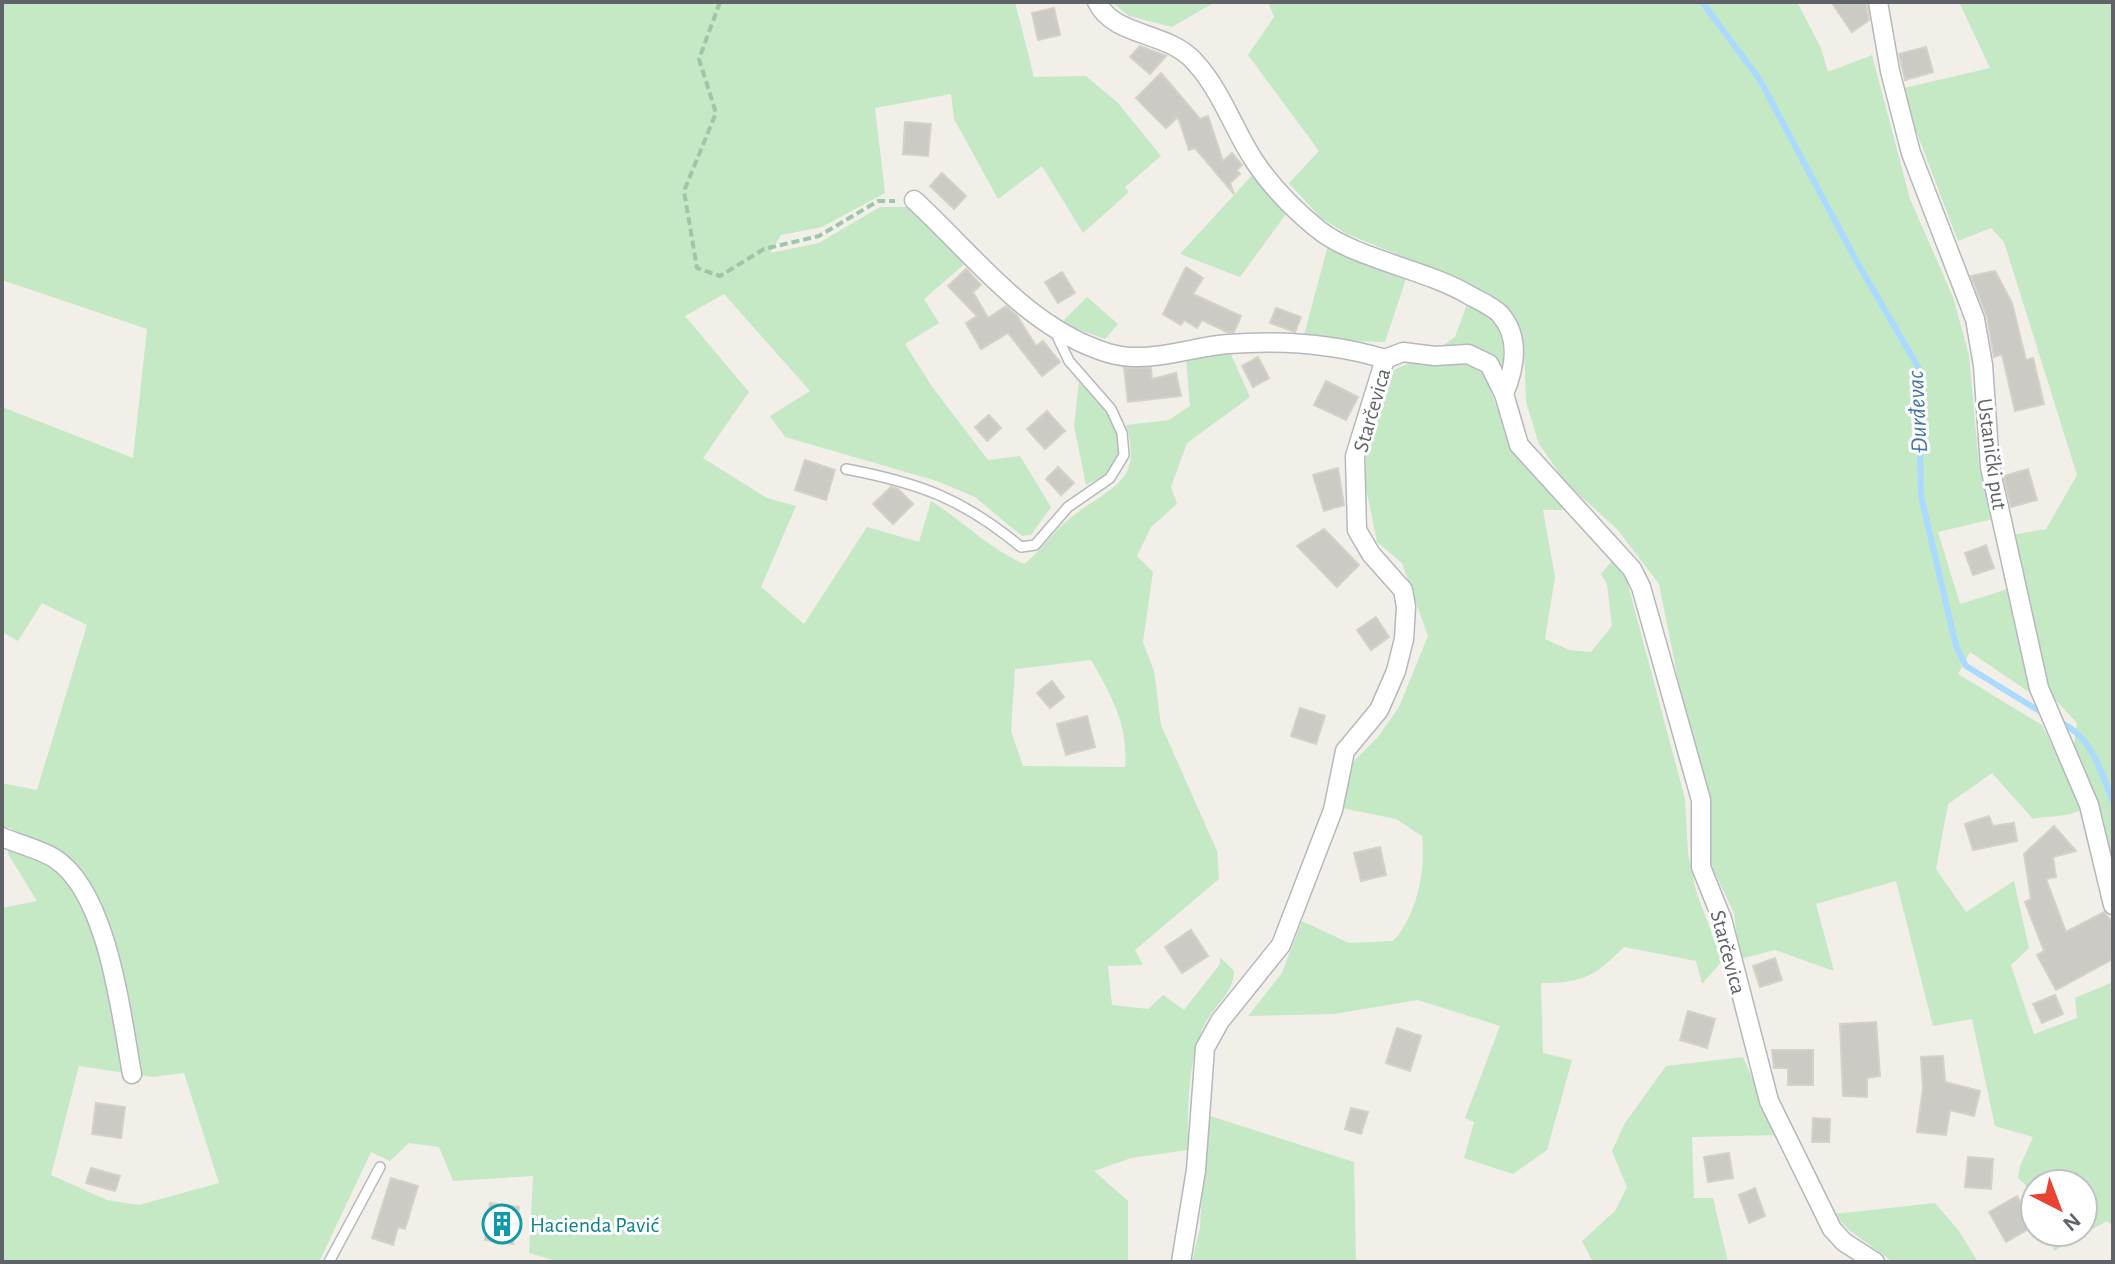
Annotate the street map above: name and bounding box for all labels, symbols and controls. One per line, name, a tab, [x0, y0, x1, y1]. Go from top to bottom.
street label: Starčevica	[1350, 366, 1394, 455]
water label: Đurđevac	[1904, 369, 1932, 454]
street label: Ustanički put	[1973, 397, 2011, 511]
street label: Starčevica	[1706, 908, 1750, 997]
north arrow	[2019, 1168, 2099, 1248]
building icon: Hacienda Pavić	[481, 1203, 523, 1245]
text: N	[2059, 1209, 2085, 1235]
place label: Hacienda Pavić	[530, 1214, 660, 1236]

